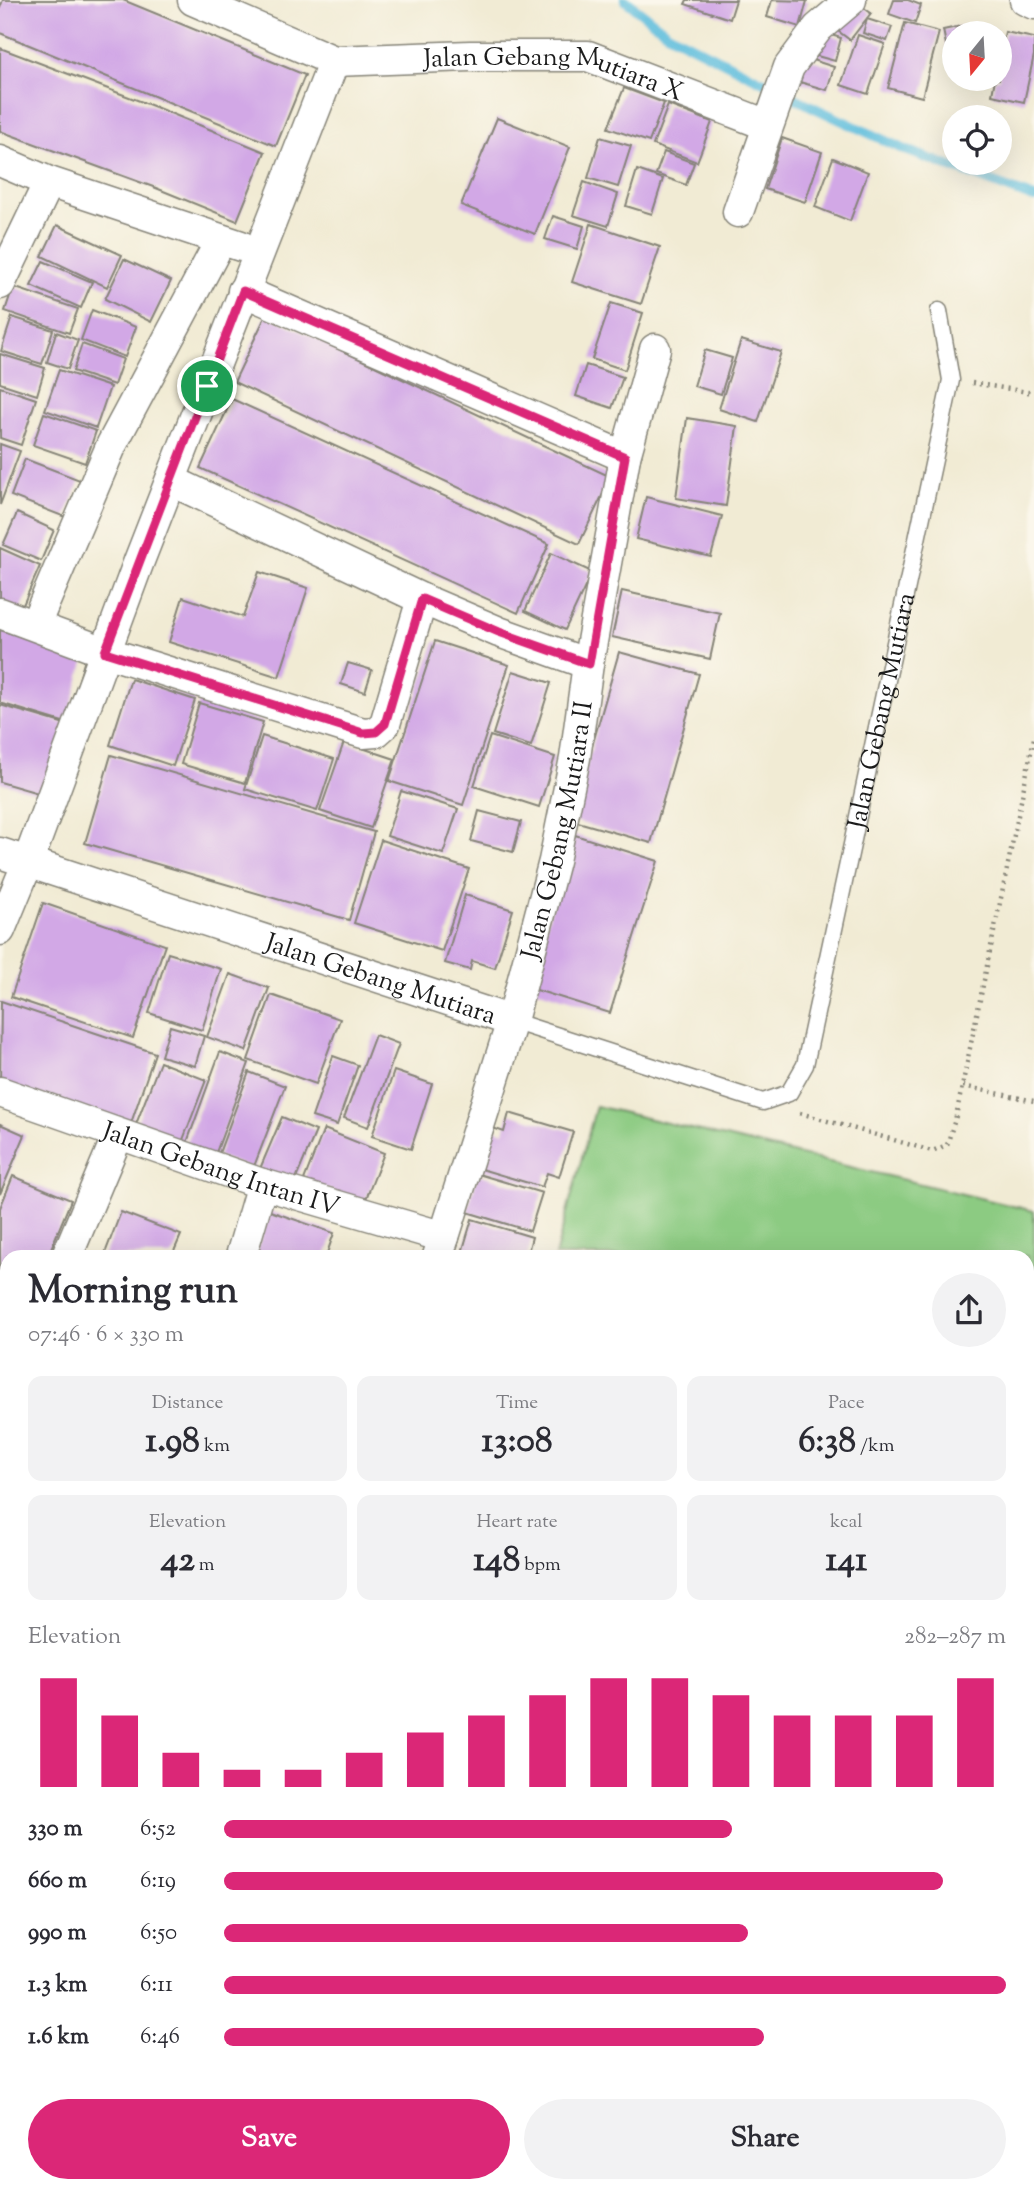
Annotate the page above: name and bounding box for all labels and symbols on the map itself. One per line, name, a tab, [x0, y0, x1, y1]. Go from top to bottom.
north arrow	[942, 21, 1012, 91]
street label: Jalan Gebang Mutiara X	[421, 40, 688, 112]
pin	[177, 356, 237, 416]
street label: Jalan Gebang Mutiara	[839, 589, 926, 834]
street label: Jalan Gebang Mutiara II	[513, 698, 604, 965]
street label: Jalan Gebang Mutiara	[258, 925, 500, 1035]
street label: Jalan Gebang Intan IV	[95, 1113, 343, 1227]

